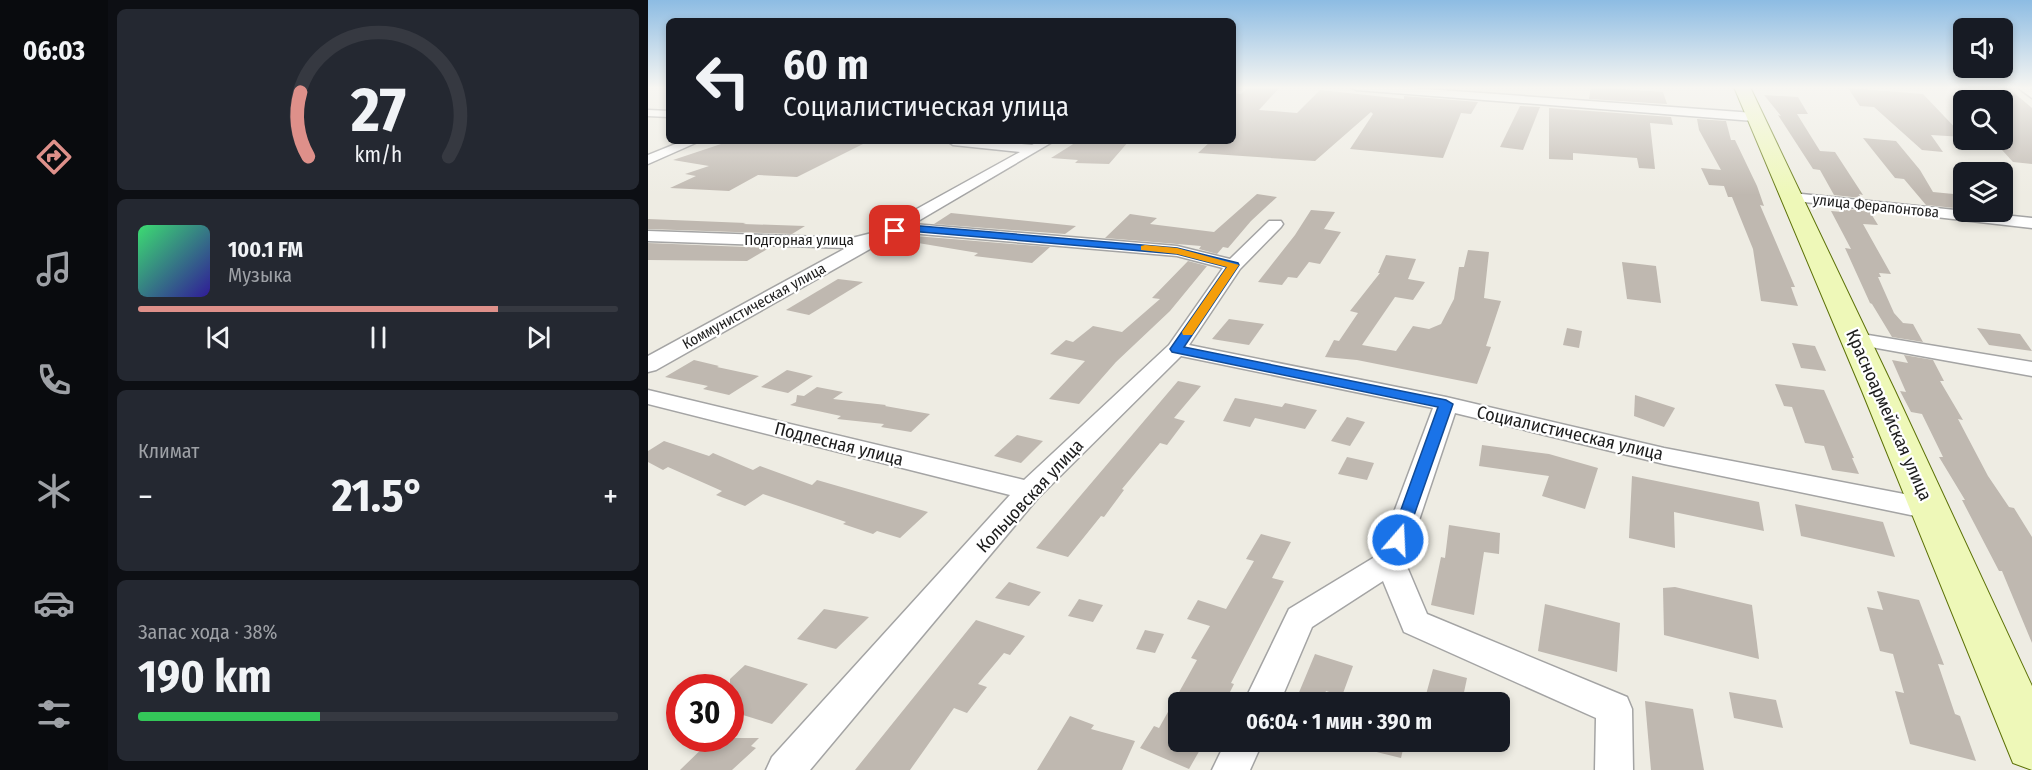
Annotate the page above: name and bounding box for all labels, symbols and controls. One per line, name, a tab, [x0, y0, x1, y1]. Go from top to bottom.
map controls	[1953, 18, 2013, 222]
button: sound	[1953, 18, 2013, 78]
text: 06:03	[23, 35, 85, 67]
text: 60 m	[783, 40, 869, 90]
icon: left	[684, 42, 762, 120]
text: 27	[349, 73, 406, 148]
button: search	[1953, 90, 2013, 150]
text: Социалистическая улица	[783, 91, 1069, 123]
icon: directions	[33, 136, 75, 178]
text: km/h	[354, 142, 402, 168]
button: layers	[1953, 162, 2013, 222]
street label: улица Ферапонтова	[1812, 190, 1940, 222]
pin	[869, 205, 920, 256]
icon: arrive	[878, 214, 911, 247]
street label: Подгорная улица	[744, 231, 854, 249]
text: 100.1 FM	[228, 236, 303, 263]
icon: music	[33, 248, 75, 290]
street label: Коммунистическая улица	[679, 259, 829, 353]
text: Музыка	[228, 263, 292, 287]
icon: previous	[202, 321, 235, 354]
icon: pause	[362, 321, 395, 354]
icon: next	[522, 321, 555, 354]
street label: Красноармейская улица	[1841, 326, 1937, 504]
icon: phone	[33, 359, 75, 401]
street label: Социалистическая улица	[1475, 401, 1665, 465]
street label: Подлесная улица	[772, 417, 906, 471]
street label: Кольцовская улица	[972, 435, 1088, 557]
text: Климат	[138, 439, 199, 463]
text: 21.5°	[332, 469, 424, 523]
icon: climate	[33, 470, 75, 512]
text: −	[138, 477, 153, 517]
text: +	[603, 477, 618, 517]
position arrow	[1366, 508, 1430, 572]
icon: car	[33, 582, 75, 624]
text: Запас хода · 38%	[138, 620, 277, 644]
text: 190 km	[138, 650, 271, 704]
speed limit sign: 30	[666, 674, 744, 752]
icon: filters	[33, 693, 75, 735]
text: 06:04 · 1 мин · 390 m	[1246, 708, 1432, 735]

